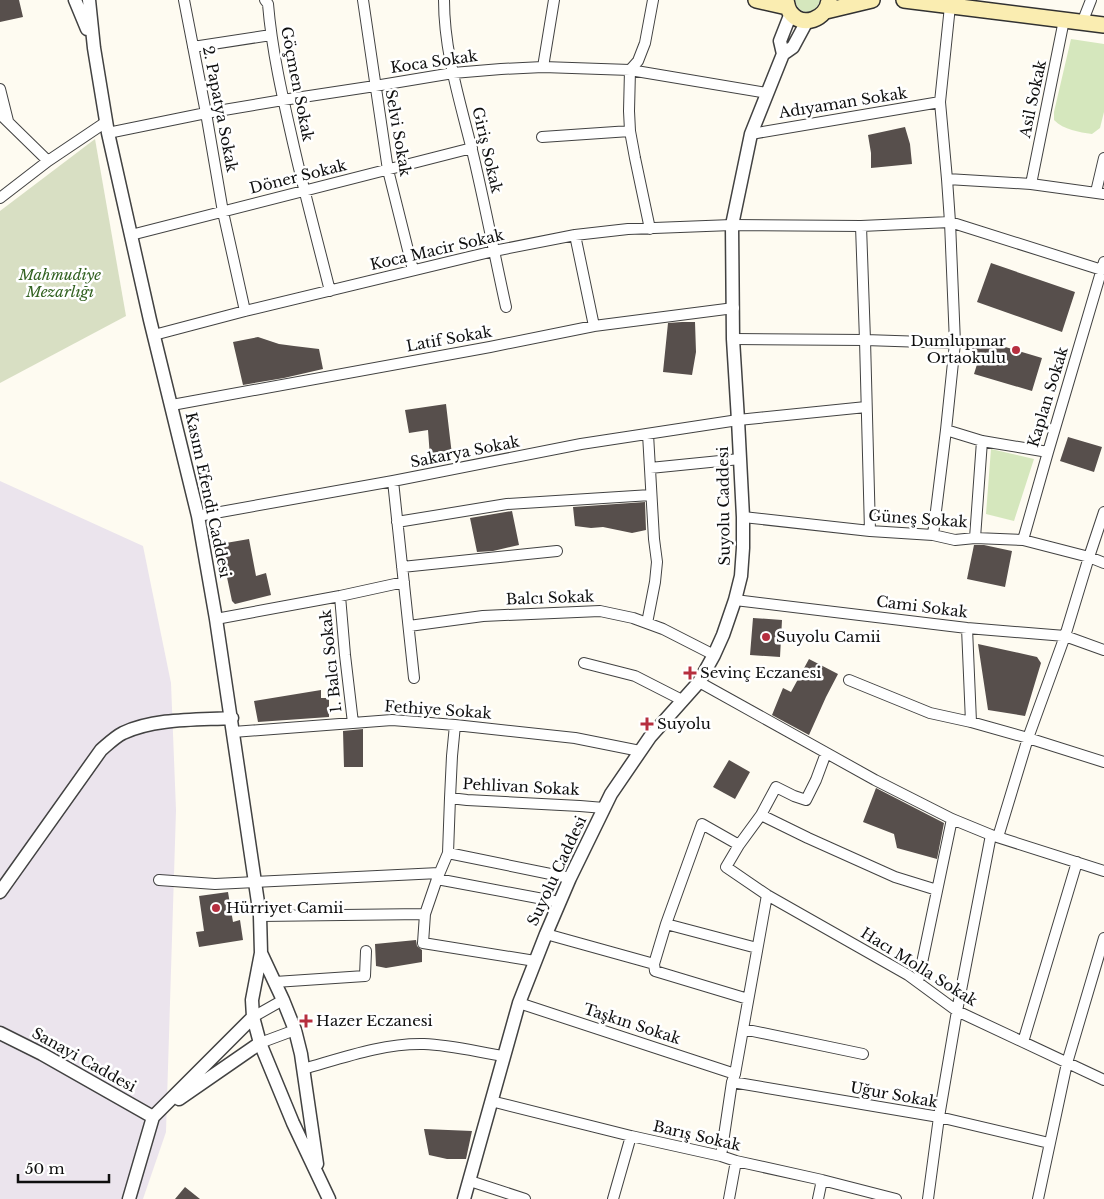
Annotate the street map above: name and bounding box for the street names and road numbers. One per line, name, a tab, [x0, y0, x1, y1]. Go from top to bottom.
street label: Göçmen Sokak	[277, 25, 318, 144]
street label: 2. Papatya Sokak	[199, 44, 242, 174]
street label: Koca Sokak	[389, 46, 479, 77]
street label: Asil Sokak	[1015, 58, 1050, 140]
street label: Adıyaman Sokak	[776, 83, 909, 122]
street label: Selvi Sokak	[382, 88, 416, 179]
street label: Giriş Sokak	[468, 105, 507, 196]
street label: Döner Sokak	[247, 155, 349, 198]
street label: Koca Macir Sokak	[368, 225, 506, 274]
street label: Latif Sokak	[405, 321, 494, 355]
street label: Kaplan Sokak	[1023, 343, 1072, 449]
street label: Kasım Efendi Caddesi	[182, 410, 235, 579]
street label: Sakarya Sokak	[409, 431, 522, 471]
street label: Suyolu Caddesi	[713, 446, 734, 566]
street label: Güneş Sokak	[868, 506, 969, 531]
street label: Balcı Sokak	[505, 586, 595, 609]
street label: Cami Sokak	[875, 591, 970, 622]
street label: 1. Balcı Sokak	[316, 608, 345, 713]
street label: Fethiye Sokak	[384, 696, 493, 723]
street label: Pehlivan Sokak	[462, 774, 581, 799]
street label: Suyolu Caddesi	[523, 813, 590, 929]
street label: Hacı Molla Sokak	[857, 923, 982, 1011]
street label: Taşkın Sokak	[581, 999, 684, 1048]
street label: Sanayi Caddesi	[29, 1023, 140, 1096]
street label: Uğur Sokak	[849, 1077, 940, 1112]
street label: Barış Sokak	[651, 1116, 744, 1155]

